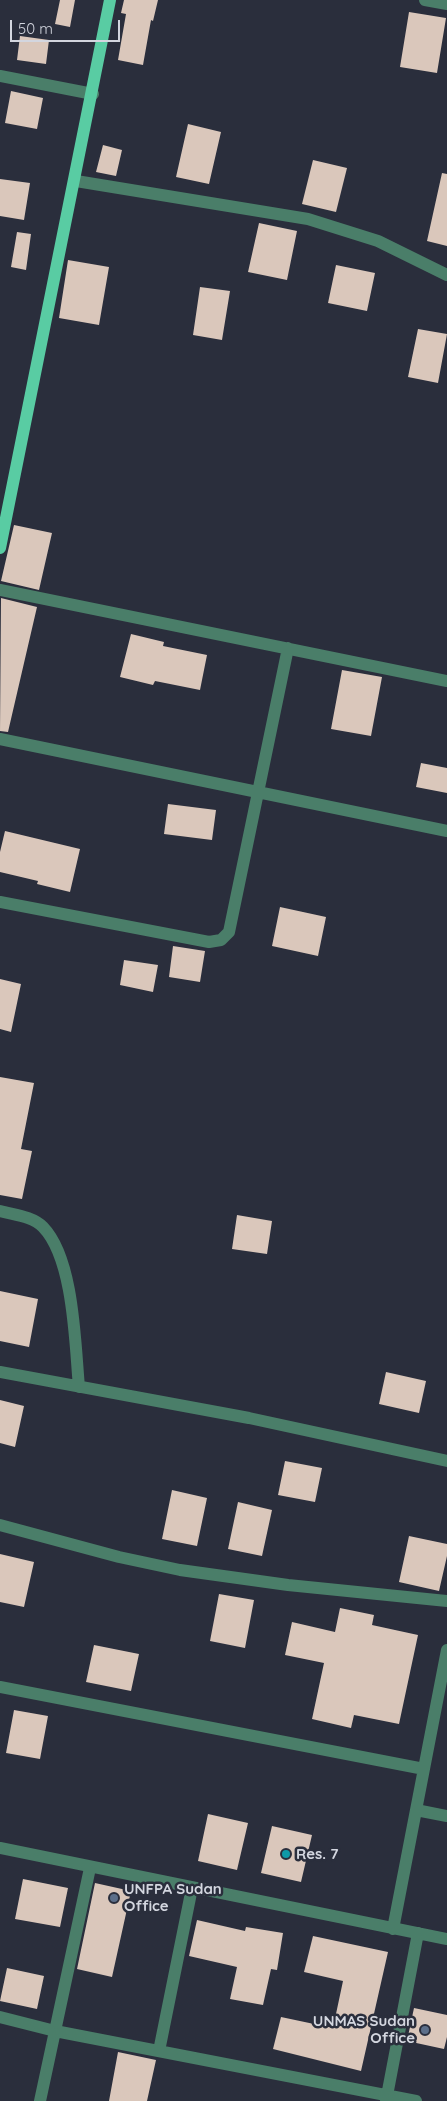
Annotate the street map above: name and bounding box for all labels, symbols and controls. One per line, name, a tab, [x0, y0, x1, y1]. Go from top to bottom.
scale bar	[12, 10, 122, 42]
text: 50 m	[18, 19, 53, 38]
place label: Res. 7	[296, 1845, 338, 1863]
marker: Res. 7	[280, 1848, 292, 1860]
place label: UNFPA Sudan Office	[124, 1880, 222, 1915]
marker: UNFPA Sudan Office	[108, 1892, 120, 1904]
place label: UNMAS Sudan Office	[313, 2012, 415, 2047]
marker: UNMAS Sudan Office	[419, 2024, 431, 2036]

